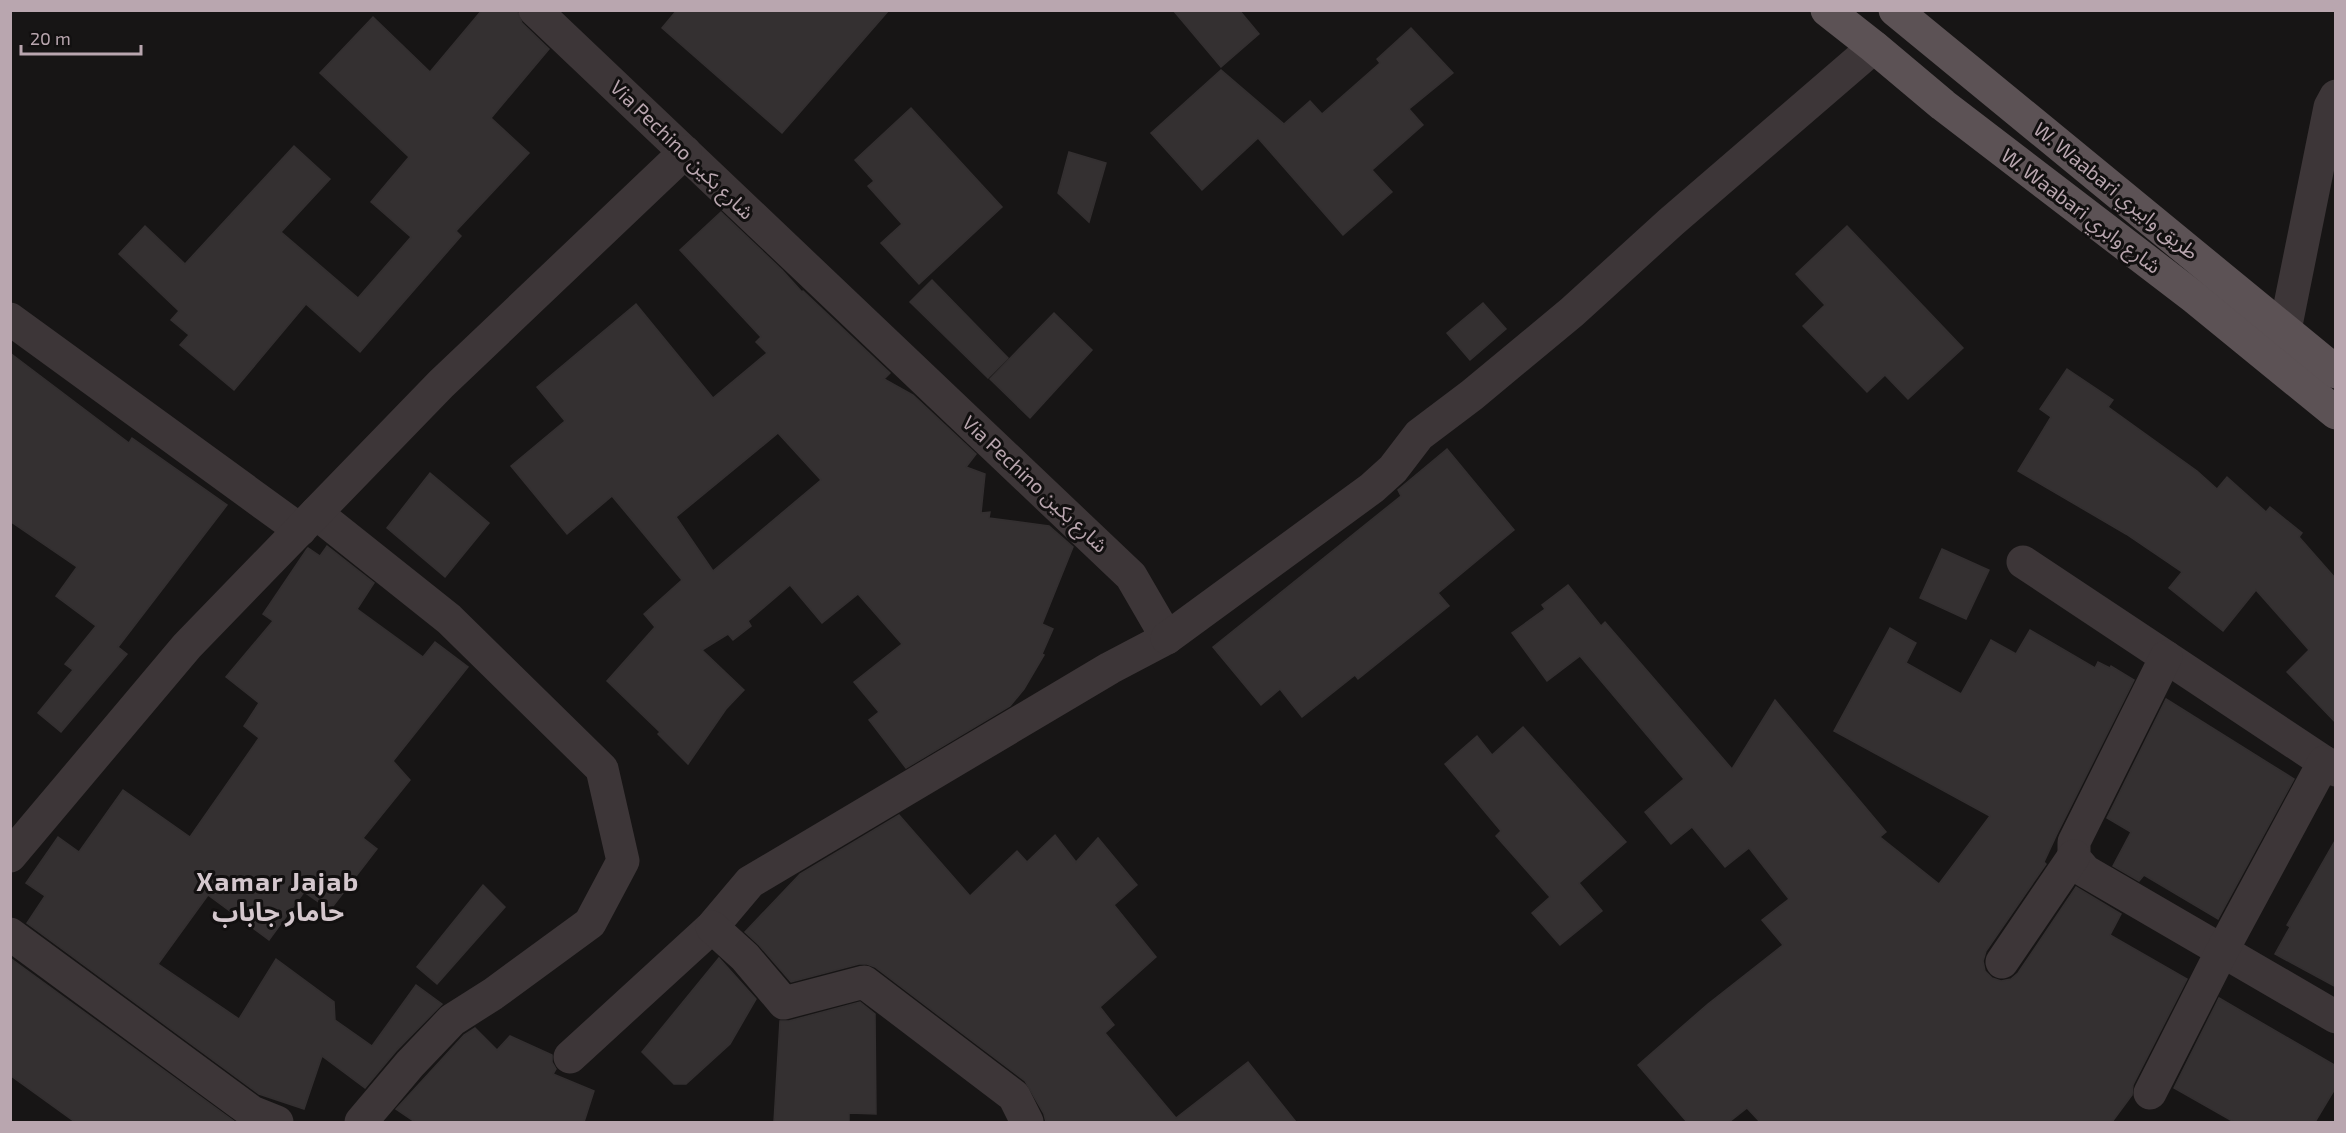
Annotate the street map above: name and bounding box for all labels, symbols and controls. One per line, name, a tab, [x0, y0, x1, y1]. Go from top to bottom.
scale bar	[21, 18, 141, 56]
text: 20 m	[30, 27, 71, 49]
street label: Via Pechino شارع بكين	[603, 75, 759, 227]
street label: W. Waabari طريق وابيري	[2027, 116, 2204, 268]
street label: W. Waabari شارع وابري	[1994, 142, 2166, 282]
street label: Via Pechino شارع بكين	[955, 410, 1113, 560]
district label: Xamar Jajab حامار جاباب	[196, 865, 360, 928]

